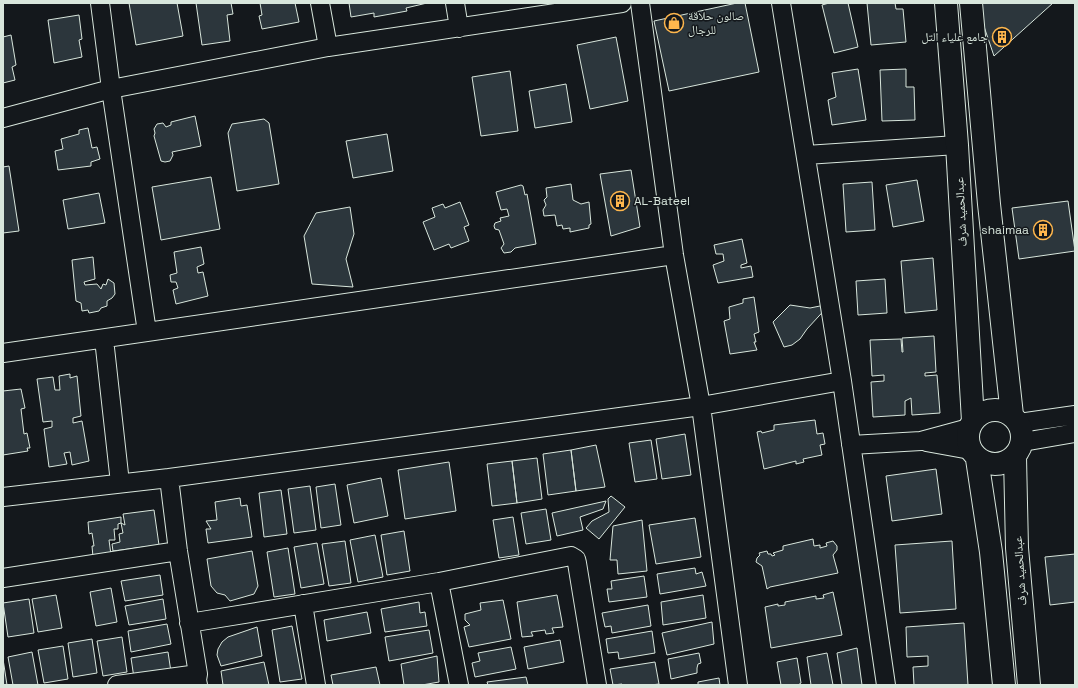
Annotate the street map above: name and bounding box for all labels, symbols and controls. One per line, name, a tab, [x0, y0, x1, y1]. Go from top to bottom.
place label: صالون حلاقة للرجال	[688, 8, 744, 38]
shop icon: صالون حلاقة للرجال	[663, 12, 685, 34]
building icon: جامع علياء التل	[991, 26, 1013, 48]
place label: جامع علياء التل	[922, 29, 988, 45]
street label: عبدالحميد شرف	[951, 177, 971, 247]
building icon: AL-Bateel	[609, 190, 631, 212]
place label: AL-Bateel	[634, 193, 690, 209]
building icon: shaimaa	[1032, 219, 1054, 241]
place label: shaimaa	[981, 222, 1029, 238]
street label: عبدالحميد شرف	[1010, 536, 1030, 606]

